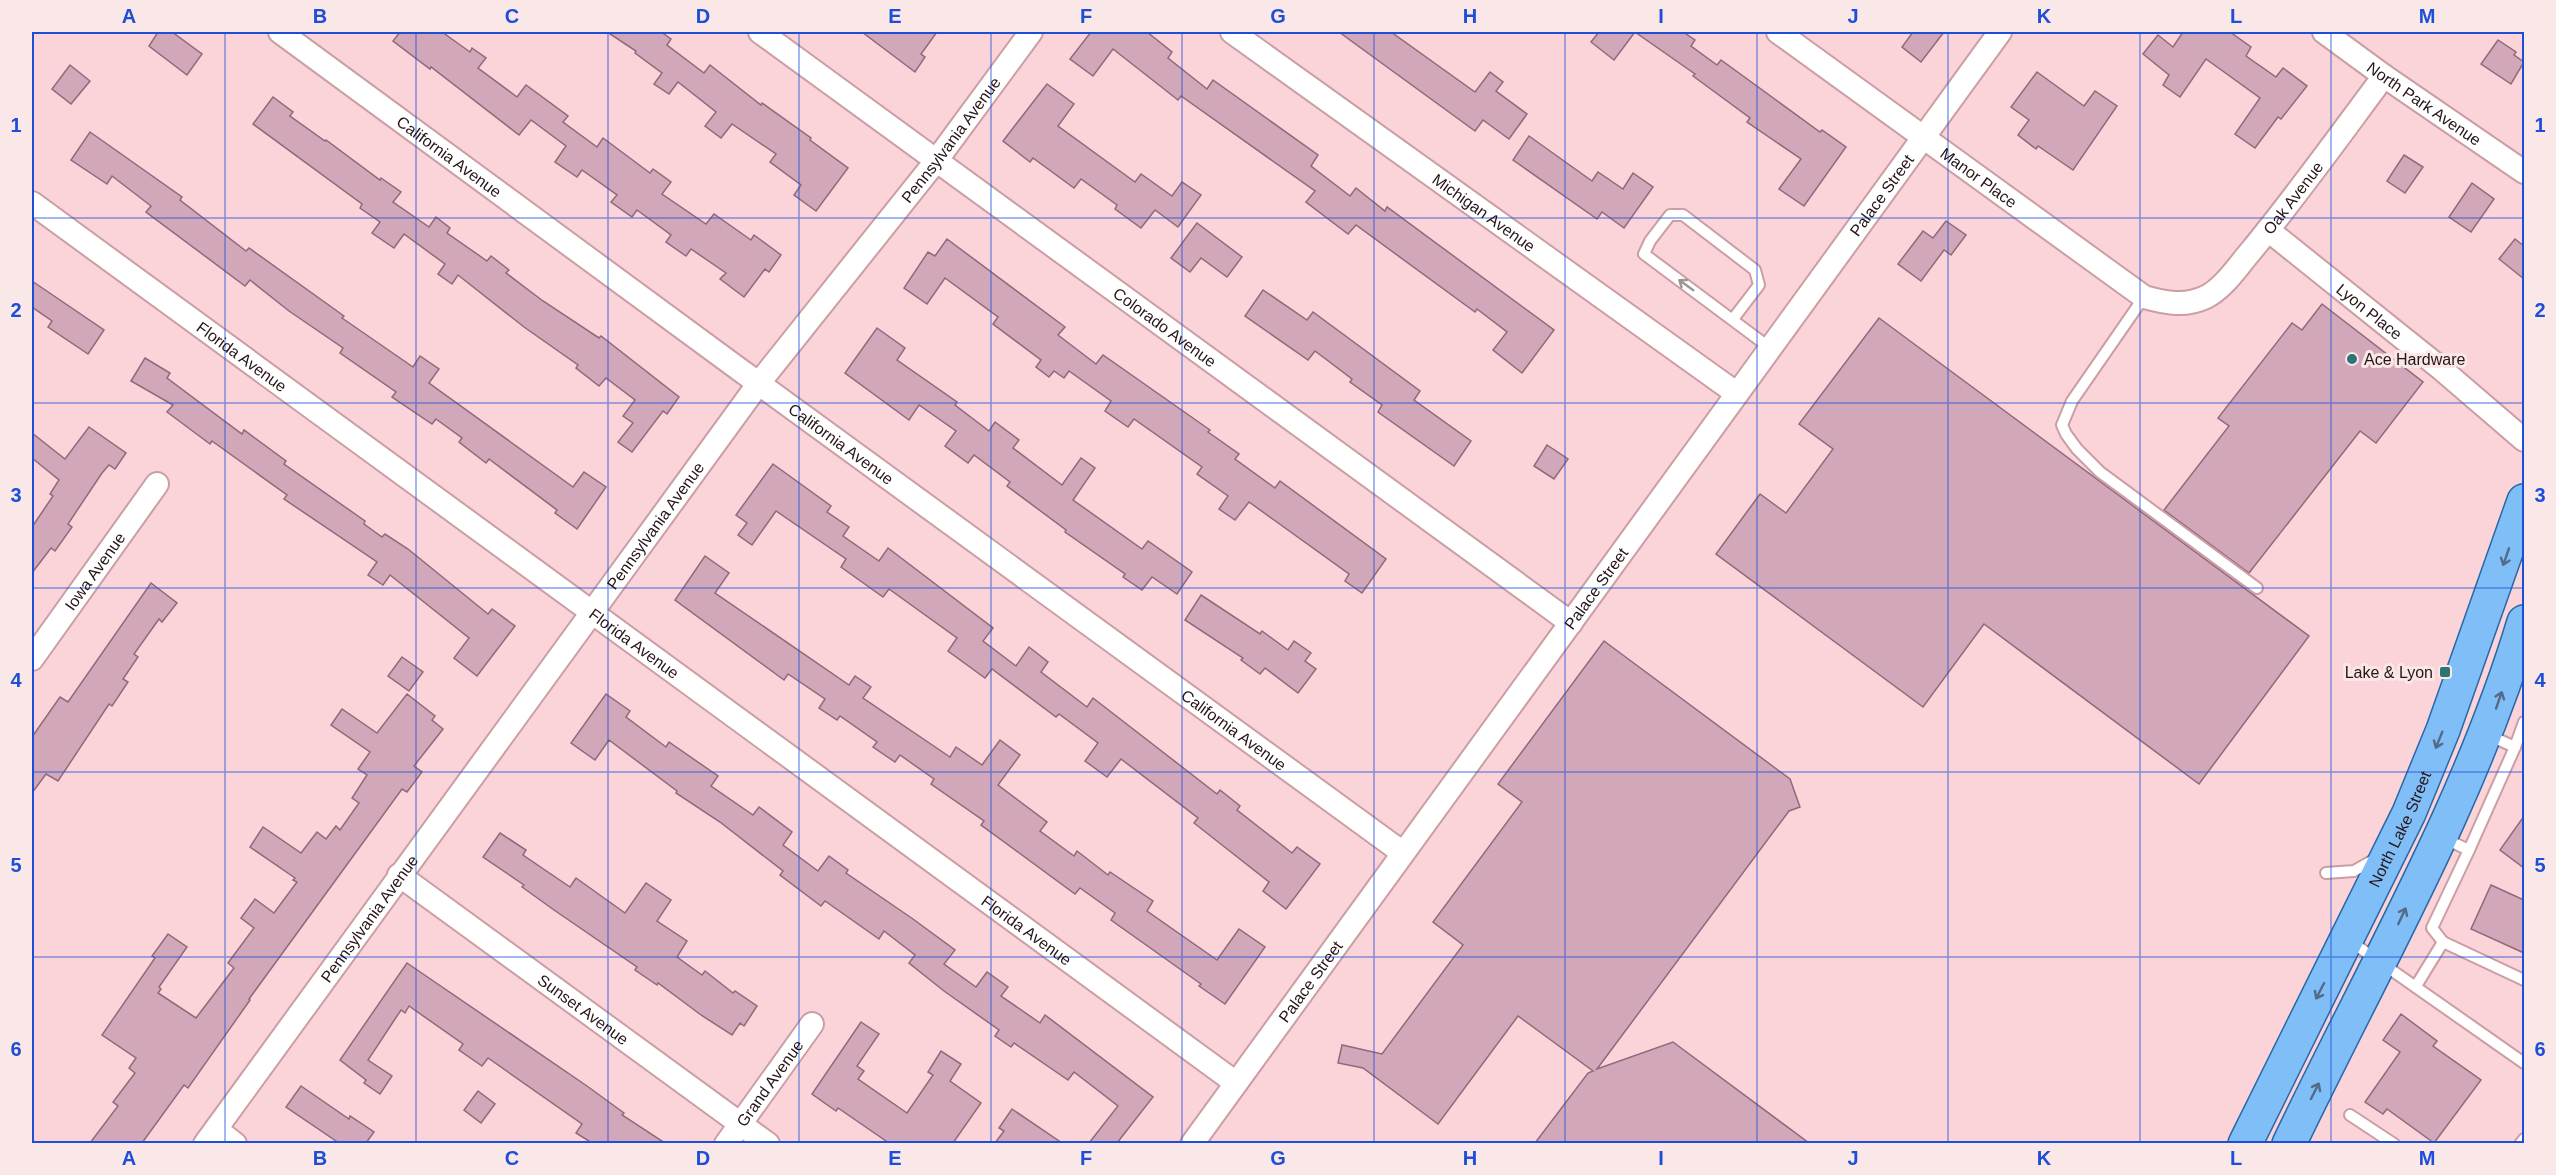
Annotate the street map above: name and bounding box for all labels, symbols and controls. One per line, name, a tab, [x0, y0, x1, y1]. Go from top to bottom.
text: A	[122, 5, 136, 27]
text: B	[313, 5, 327, 27]
text: C	[505, 5, 519, 27]
text: D	[696, 5, 710, 27]
text: E	[888, 5, 902, 27]
text: F	[1080, 5, 1092, 27]
text: G	[1270, 5, 1286, 27]
text: H	[1463, 5, 1477, 27]
text: I	[1658, 5, 1664, 27]
text: J	[1847, 5, 1859, 27]
text: K	[2037, 5, 2052, 27]
text: L	[2230, 5, 2242, 27]
text: M	[2419, 5, 2435, 27]
street label: North Park Avenue	[2364, 59, 2484, 149]
street label: Pennsylvania Avenue	[898, 74, 1004, 206]
street label: California Avenue	[393, 113, 505, 201]
text: 1	[10, 114, 22, 136]
text: 1	[2534, 114, 2546, 136]
street label: Manor Place	[1937, 145, 2020, 211]
street label: Palace Street	[1847, 151, 1917, 239]
street label: Oak Avenue	[2260, 158, 2327, 238]
street label: Michigan Avenue	[1429, 171, 1538, 255]
one-way arrow	[1678, 278, 1694, 291]
street label: Lyon Place	[2333, 280, 2405, 343]
street label: Colorado Avenue	[1110, 285, 1219, 370]
text: 2	[10, 299, 22, 321]
text: 2	[2534, 299, 2546, 321]
street label: Florida Avenue	[194, 319, 290, 395]
place label: Ace Hardware	[2364, 351, 2465, 368]
marker: Ace Hardware	[2345, 352, 2359, 366]
street label: California Avenue	[785, 400, 897, 488]
street label: Pennsylvania Avenue	[604, 459, 708, 593]
text: 3	[10, 484, 22, 506]
text: 3	[2534, 484, 2546, 506]
street label: Iowa Avenue	[62, 529, 129, 614]
street label: Palace Street	[1561, 544, 1632, 632]
one-way arrow	[2499, 547, 2510, 566]
street label: Florida Avenue	[586, 605, 682, 682]
place label: Lake & Lyon	[2345, 664, 2433, 681]
marker: Lake & Lyon	[2438, 665, 2452, 679]
text: 4	[10, 669, 22, 691]
text: 4	[2534, 669, 2546, 691]
street label: California Avenue	[1178, 687, 1289, 774]
one-way arrow	[2494, 691, 2505, 710]
one-way arrow	[2433, 730, 2444, 749]
street label: North Lake Street	[2366, 768, 2434, 890]
street label: Pennsylvania Avenue	[318, 852, 422, 986]
text: 5	[10, 854, 22, 876]
text: 5	[2534, 854, 2546, 876]
street label: Florida Avenue	[978, 892, 1074, 969]
one-way arrow	[2397, 908, 2409, 926]
street label: Palace Street	[1275, 937, 1346, 1026]
street label: Sunset Avenue	[535, 971, 631, 1048]
one-way arrow	[2314, 982, 2326, 1000]
street label: Grand Avenue	[733, 1037, 807, 1130]
text: 6	[10, 1038, 22, 1060]
text: 6	[2534, 1038, 2546, 1060]
one-way arrow	[2310, 1083, 2322, 1101]
text: A	[122, 1147, 136, 1169]
text: B	[313, 1147, 327, 1169]
text: C	[505, 1147, 519, 1169]
text: D	[696, 1147, 710, 1169]
text: E	[888, 1147, 902, 1169]
text: F	[1080, 1147, 1092, 1169]
text: G	[1270, 1147, 1286, 1169]
text: H	[1463, 1147, 1477, 1169]
text: I	[1658, 1147, 1664, 1169]
text: J	[1847, 1147, 1859, 1169]
text: K	[2037, 1147, 2052, 1169]
text: L	[2230, 1147, 2242, 1169]
text: M	[2419, 1147, 2435, 1169]

